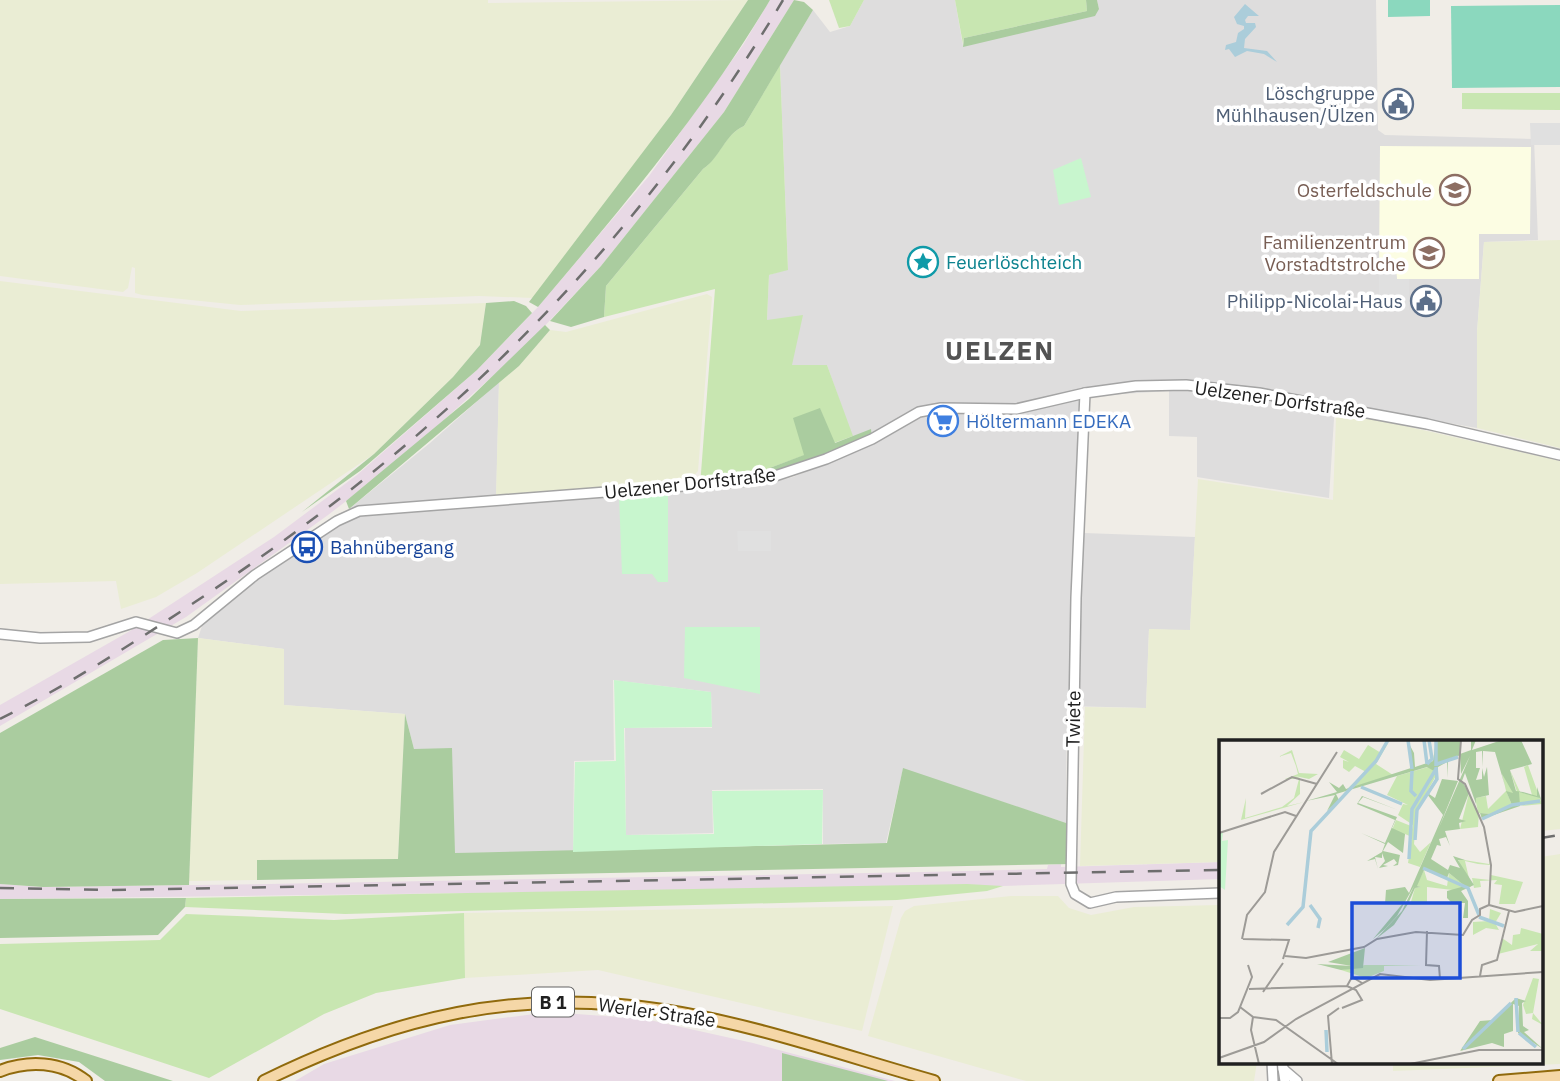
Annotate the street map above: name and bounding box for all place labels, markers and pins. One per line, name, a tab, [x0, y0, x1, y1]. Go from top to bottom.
place label: Löschgruppe Mühlhausen/Ülzen	[1215, 81, 1375, 127]
public building icon: Löschgruppe Mühlhausen/Ülzen	[1381, 87, 1415, 121]
school or university icon: Osterfeldschule	[1438, 173, 1472, 207]
place label: Osterfeldschule	[1297, 178, 1432, 202]
place label: Familienzentrum Vorstadtstrolche	[1263, 230, 1406, 276]
school or university icon: Familienzentrum Vorstadtstrolche	[1412, 236, 1446, 270]
place icon: Feuerlöschteich	[906, 245, 940, 279]
place label: Feuerlöschteich	[946, 250, 1082, 274]
public building icon: Philipp-Nicolai-Haus	[1409, 284, 1443, 318]
place label: Philipp-Nicolai-Haus	[1227, 289, 1403, 313]
supermarket icon: Höltermann EDEKA	[926, 404, 960, 438]
place label: Höltermann EDEKA	[966, 409, 1131, 433]
bus stop icon: Bahnübergang	[290, 530, 324, 564]
place label: Bahnübergang	[330, 535, 454, 559]

